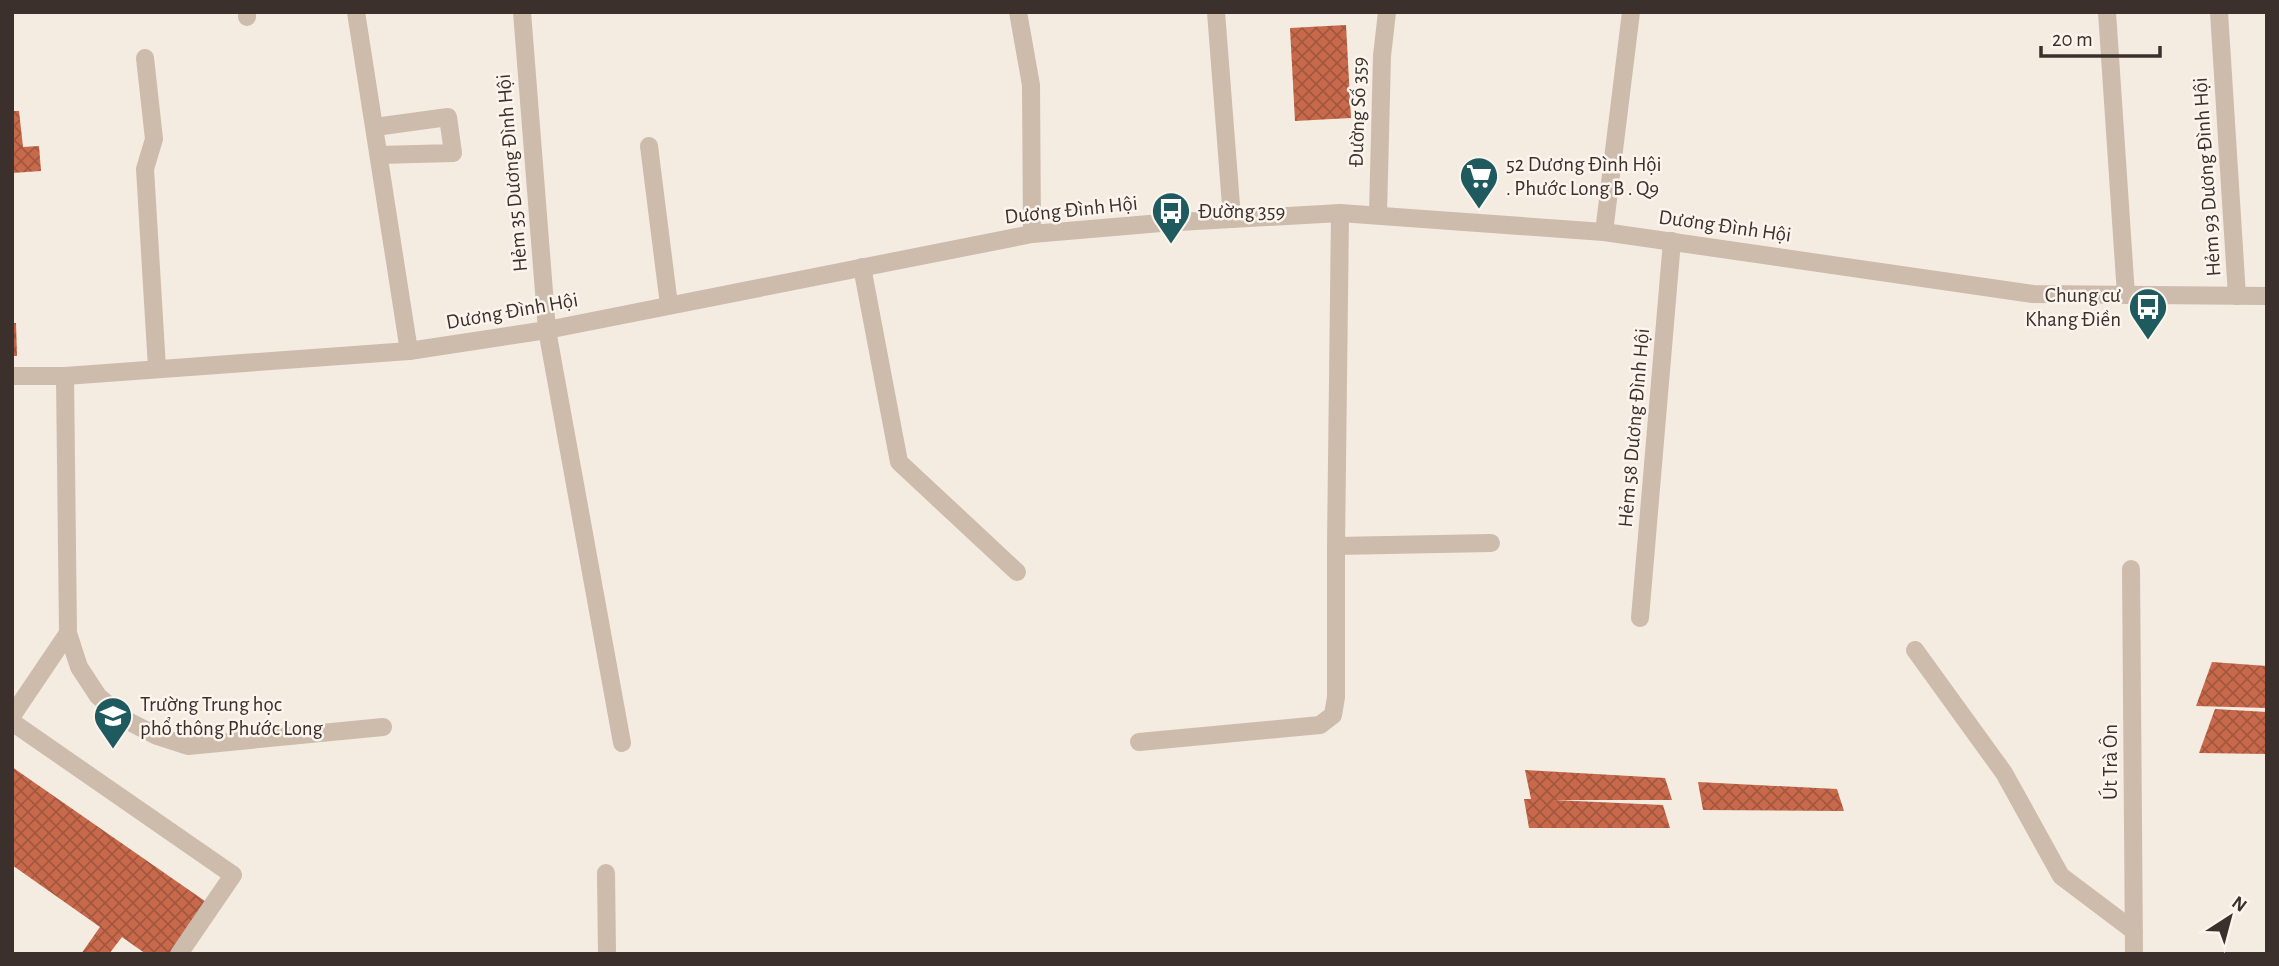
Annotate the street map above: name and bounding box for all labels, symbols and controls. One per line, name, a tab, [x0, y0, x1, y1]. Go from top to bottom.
scale bar	[2041, 14, 2160, 58]
text: 20 m	[2052, 29, 2093, 50]
street label: Đường Số 359	[1346, 56, 1370, 168]
street label: Hẻm 35 Dương Đình Hội	[493, 73, 531, 273]
street label: Hẻm 93 Dương Đình Hội	[2190, 77, 2224, 277]
place label: 52 Dương Đình Hội . Phước Long B . Q9	[1506, 154, 1662, 199]
supermarket icon: 52 Dương Đình Hội . Phước Long B . Q9	[1458, 155, 1500, 210]
bus stop icon: Đường 359	[1150, 190, 1192, 245]
street label: Dương Đình Hội	[1003, 193, 1139, 227]
place label: Đường 359	[1198, 201, 1285, 222]
street label: Dương Đình Hội	[1657, 206, 1793, 246]
place label: Chung cư Khang Điền	[2025, 285, 2121, 330]
bus stop icon: Chung cư Khang Điền	[2127, 286, 2169, 341]
street label: Dương Đình Hội	[444, 289, 580, 333]
street label: Hẻm 58 Dương Đình Hội	[1615, 328, 1653, 528]
place label: Trường Trung học phổ thông Phước Long	[140, 694, 324, 739]
school or university icon: Trường Trung học phổ thông Phước Long	[92, 695, 134, 750]
street label: Út Trà Ôn	[2098, 724, 2121, 800]
north arrow	[2195, 882, 2265, 952]
text: N	[2228, 893, 2250, 916]

